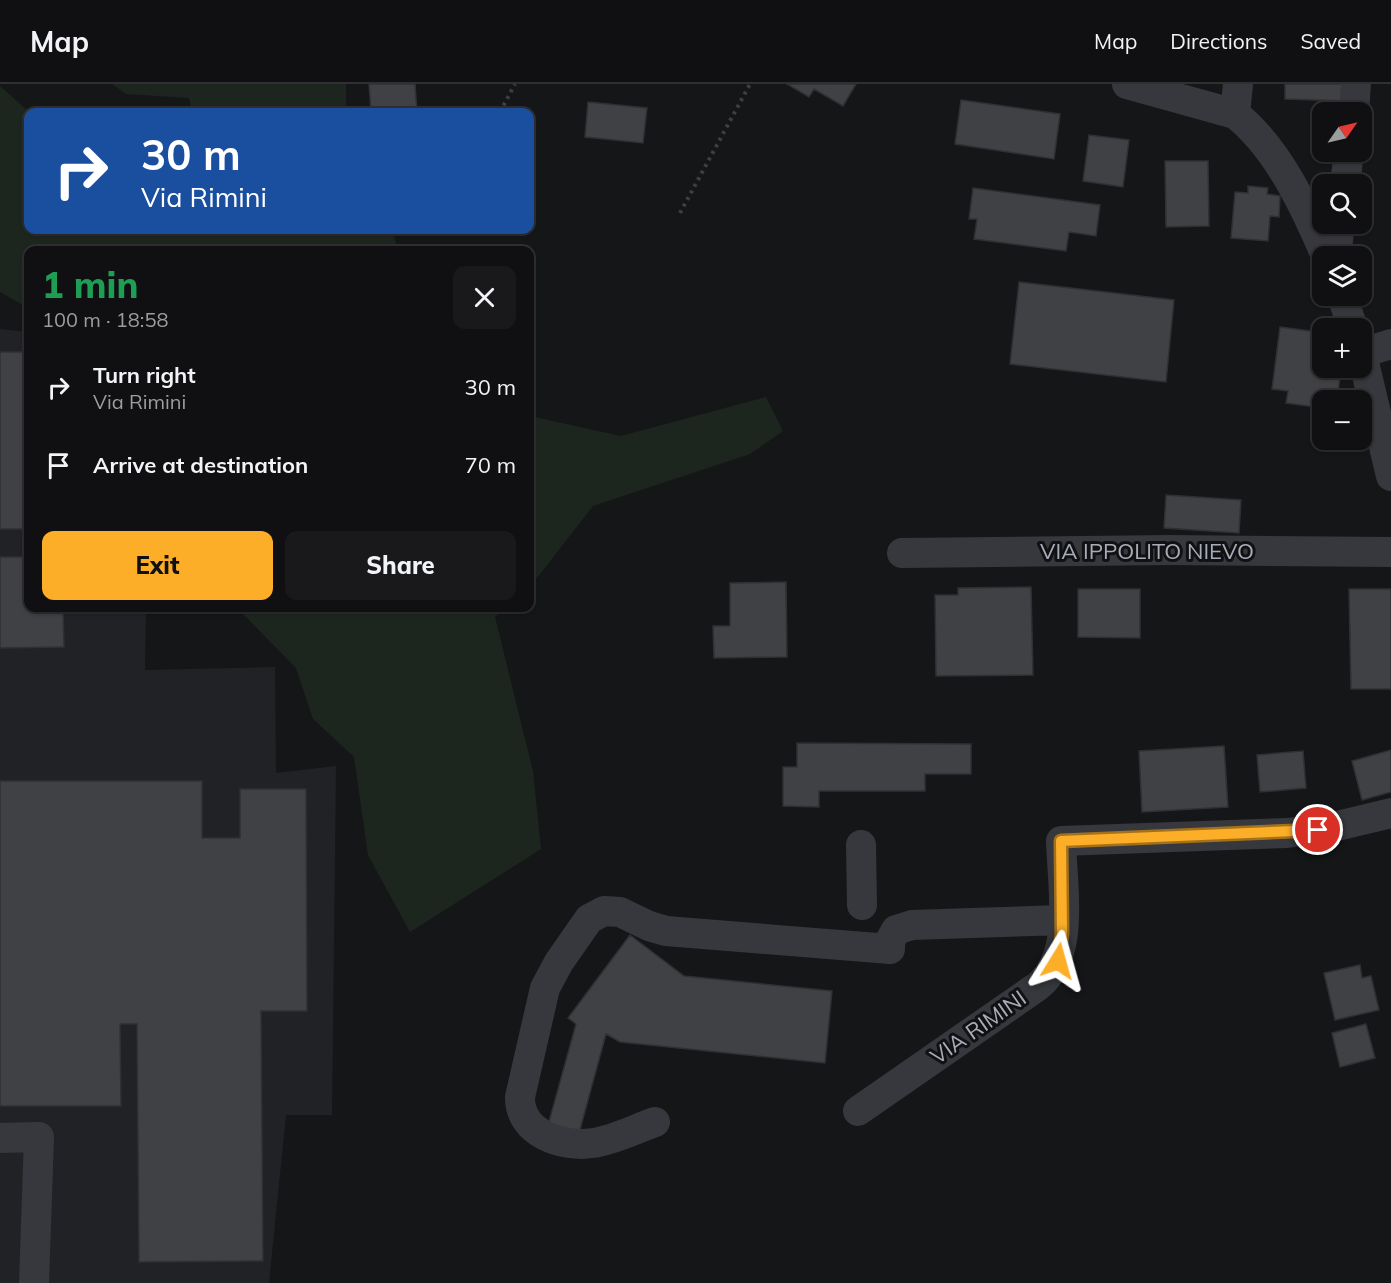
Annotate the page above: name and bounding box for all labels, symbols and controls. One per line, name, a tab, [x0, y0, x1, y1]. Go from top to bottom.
text: Map	[30, 24, 89, 59]
text: Map	[1094, 28, 1137, 54]
text: Directions	[1170, 28, 1267, 54]
text: Saved	[1300, 28, 1361, 54]
north arrow	[1312, 102, 1372, 162]
map controls	[1312, 102, 1372, 450]
text: 30 m	[141, 128, 241, 181]
icon: right	[42, 132, 120, 210]
button: search	[1312, 174, 1372, 234]
text: Via Rimini	[141, 180, 267, 214]
button: layers	[1312, 246, 1372, 306]
text: 1 min	[42, 262, 138, 307]
button: close	[453, 266, 516, 329]
text: 100 m · 18:58	[42, 307, 168, 332]
button: +	[1312, 318, 1372, 378]
text: Turn right	[93, 361, 196, 389]
icon: right	[42, 371, 75, 404]
text: 30 m	[465, 373, 516, 401]
text: Via Rimini	[93, 389, 186, 414]
button: −	[1312, 390, 1372, 450]
icon: arrive	[42, 449, 75, 482]
text: Arrive at destination	[93, 451, 308, 479]
text: 70 m	[465, 451, 516, 479]
button: Exit	[42, 531, 273, 600]
button: Share	[285, 531, 516, 600]
street label: VIA IPPOLITO NIEVO	[1040, 537, 1254, 565]
pin	[1292, 804, 1343, 855]
icon: arrive	[1301, 813, 1334, 846]
position arrow	[1026, 929, 1090, 993]
street label: VIA RIMINI	[925, 984, 1031, 1070]

